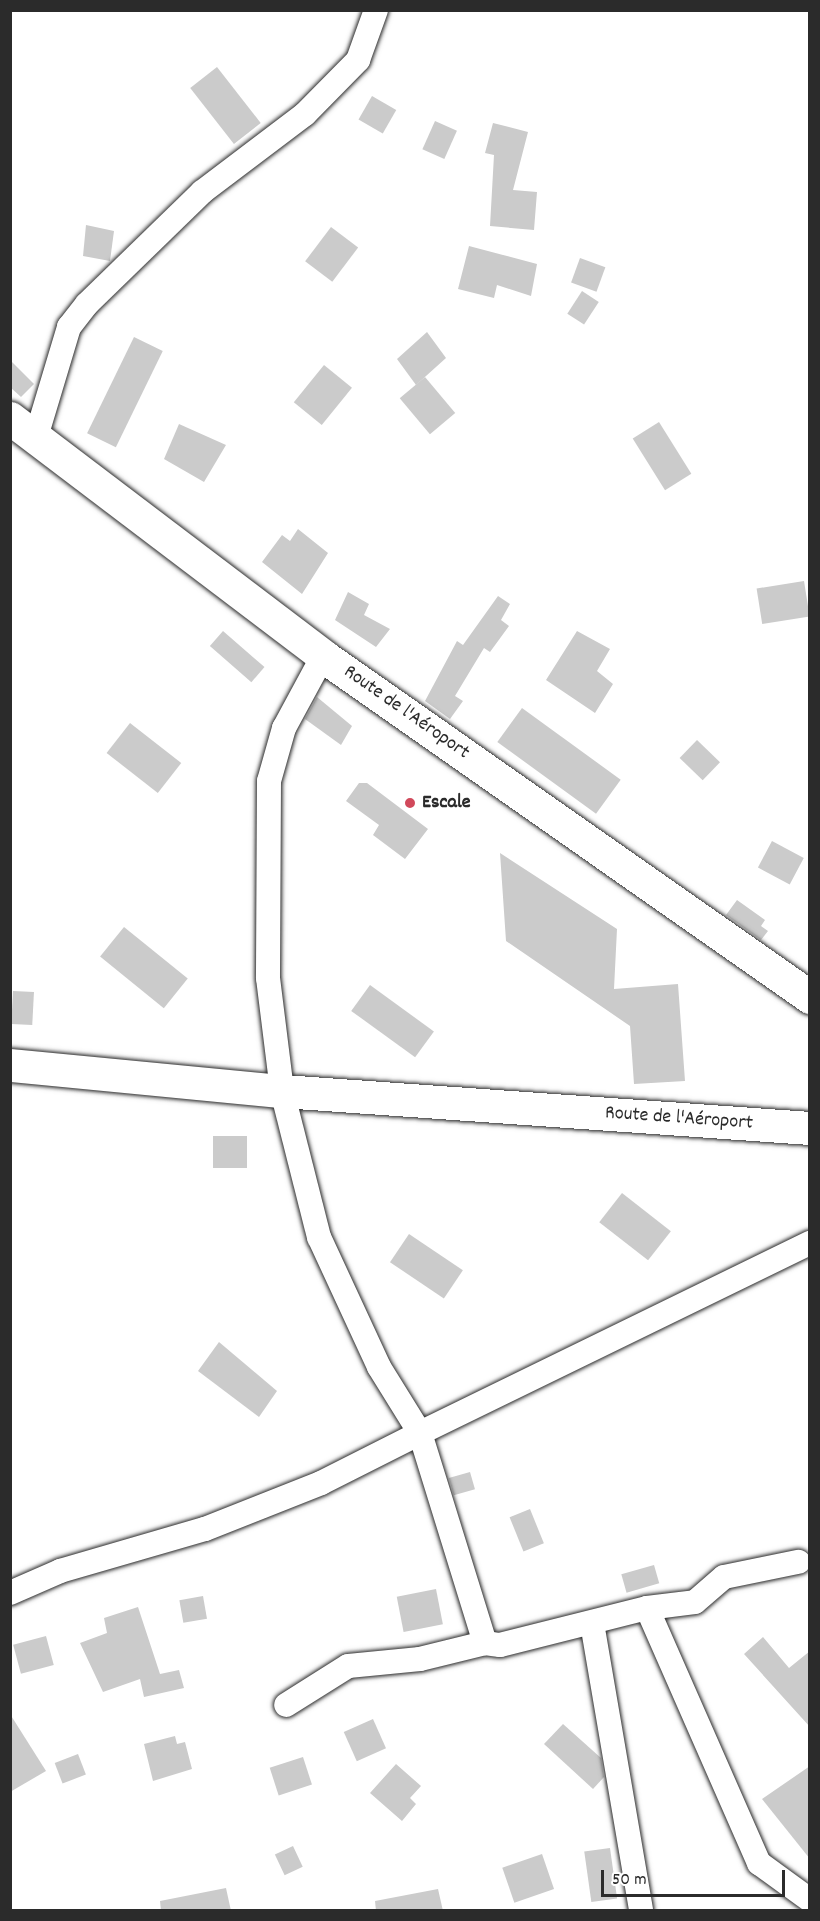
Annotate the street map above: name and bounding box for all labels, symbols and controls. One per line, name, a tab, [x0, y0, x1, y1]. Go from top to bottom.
street label: Route de l'Aéroport	[338, 661, 474, 765]
place label: Escale	[422, 791, 470, 815]
marker: Escale	[403, 796, 417, 810]
street label: Route de l'Aéroport	[604, 1102, 754, 1136]
scale bar	[604, 1858, 788, 1896]
text: 50 m	[612, 1868, 647, 1893]

